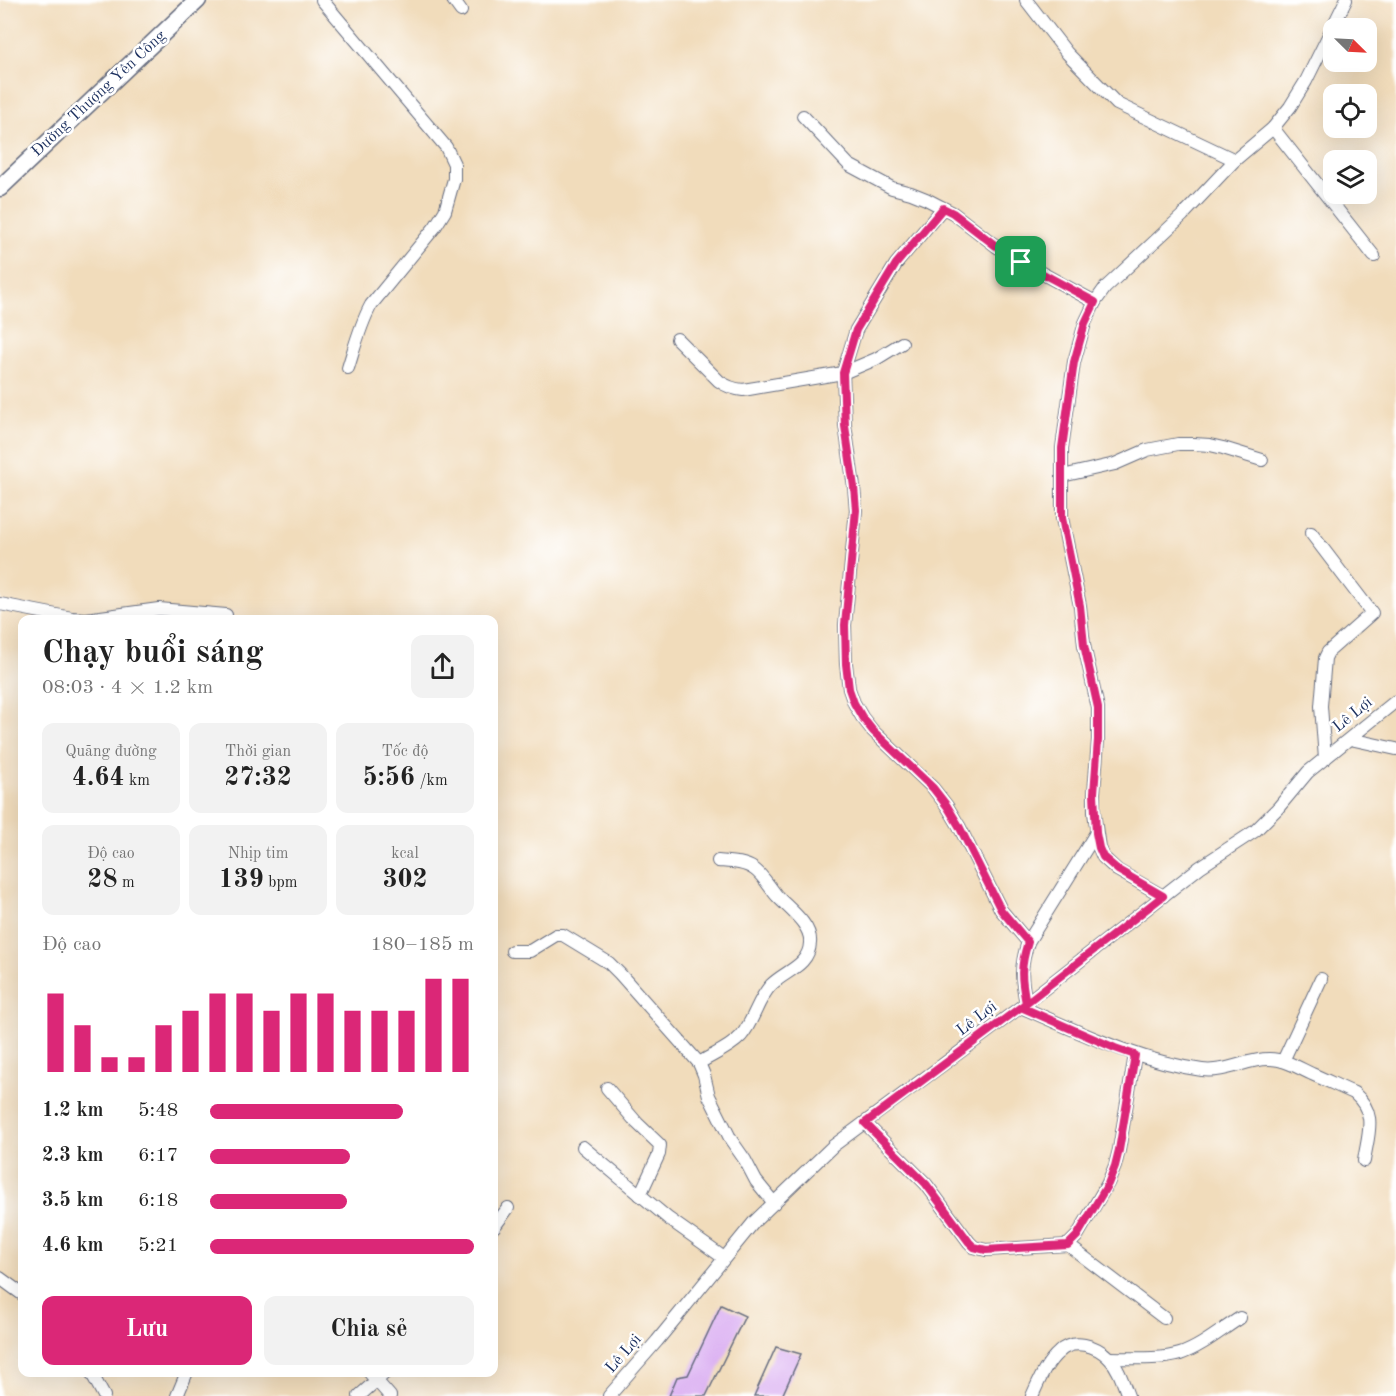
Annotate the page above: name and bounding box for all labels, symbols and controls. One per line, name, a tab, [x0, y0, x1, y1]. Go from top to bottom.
north arrow	[1323, 18, 1377, 72]
map controls	[1323, 18, 1377, 204]
street label: Đường Thượng Yên Công	[29, 28, 169, 160]
button: locate	[1323, 84, 1377, 138]
button: layers	[1323, 150, 1377, 204]
pin	[995, 236, 1046, 287]
icon: arrive	[1004, 245, 1037, 278]
button: share	[411, 635, 474, 698]
text: Chạy buổi sáng	[42, 637, 263, 670]
text: 08:03 · 4 × 1.2 km	[42, 678, 213, 698]
street label: Lê Lợi	[1330, 694, 1376, 736]
text: Quãng đường	[65, 744, 157, 760]
text: Thời gian	[225, 744, 291, 760]
text: Tốc độ	[381, 744, 429, 760]
text: 4.64	[72, 765, 125, 791]
text: 27:32	[224, 765, 292, 791]
text: 5:56	[362, 765, 415, 791]
text: km	[125, 773, 150, 789]
text: /km	[415, 773, 448, 789]
text: Độ cao	[87, 846, 135, 862]
text: Nhịp tim	[228, 846, 288, 862]
text: kcal	[391, 846, 419, 862]
text: 28	[87, 867, 117, 893]
text: 139	[219, 867, 264, 893]
text: 302	[382, 867, 428, 893]
text: m	[117, 875, 135, 891]
text: bpm	[264, 875, 297, 891]
text: Độ cao	[42, 935, 101, 955]
text: 180–185 m	[371, 935, 474, 955]
street label: Lê Lợi	[954, 999, 1000, 1039]
text: 1.2 km	[42, 1101, 104, 1121]
text: 5:48	[138, 1101, 178, 1121]
text: 2.3 km	[42, 1146, 104, 1166]
text: 6:17	[138, 1146, 178, 1166]
text: 3.5 km	[42, 1191, 104, 1211]
text: 6:18	[138, 1191, 178, 1211]
text: 4.6 km	[42, 1236, 104, 1256]
text: 5:21	[138, 1236, 178, 1256]
button: Lưu	[42, 1296, 252, 1365]
button: Chia sẻ	[264, 1296, 474, 1365]
street label: Lê Lợi	[603, 1332, 645, 1376]

